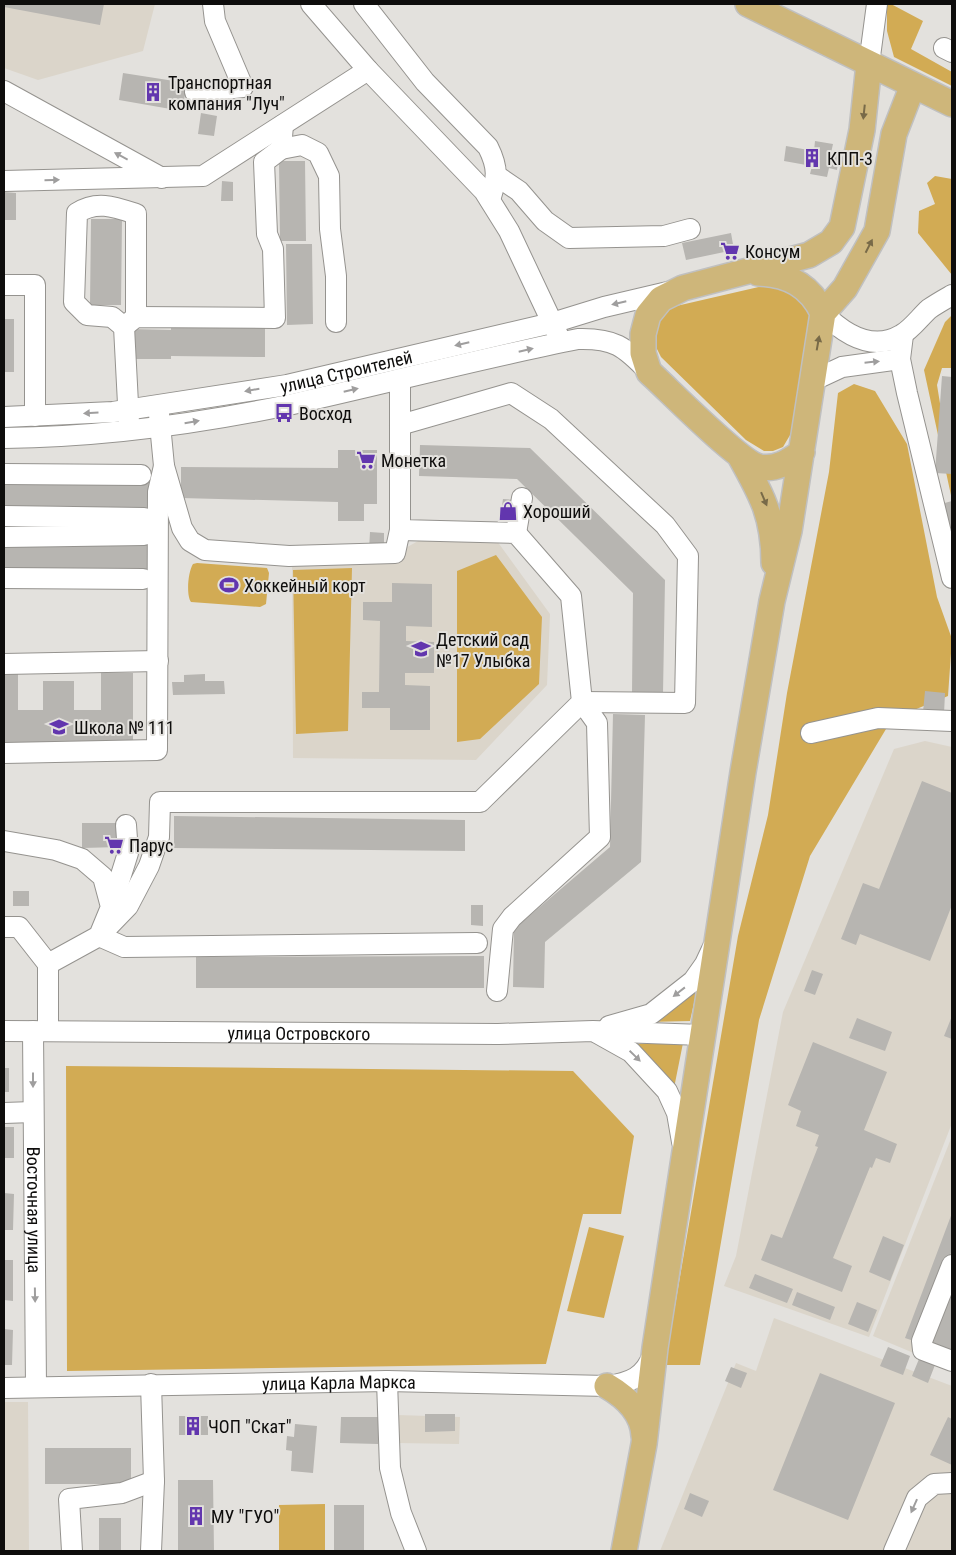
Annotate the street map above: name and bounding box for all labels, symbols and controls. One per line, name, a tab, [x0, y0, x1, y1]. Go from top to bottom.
place label: Транспортная компания "Луч"	[168, 72, 285, 114]
building icon: Транспортная компания "Луч"	[142, 81, 164, 103]
one-way arrow	[860, 105, 868, 121]
building icon: КПП-3	[801, 147, 823, 169]
place label: КПП-3	[827, 148, 873, 169]
one-way arrow	[113, 152, 128, 160]
one-way arrow	[45, 176, 61, 184]
one-way arrow	[865, 238, 873, 253]
supermarket icon: Консум	[719, 240, 741, 262]
place label: Консум	[745, 241, 801, 262]
one-way arrow	[611, 299, 626, 307]
one-way arrow	[814, 335, 822, 351]
one-way arrow	[454, 340, 469, 348]
street label: улица Строителей	[279, 346, 414, 396]
one-way arrow	[519, 346, 534, 354]
one-way arrow	[864, 358, 880, 366]
one-way arrow	[343, 386, 359, 394]
one-way arrow	[244, 387, 260, 395]
bus stop icon: Восход	[273, 402, 295, 424]
place label: Восход	[299, 403, 352, 424]
one-way arrow	[83, 410, 99, 418]
one-way arrow	[184, 417, 200, 425]
supermarket icon: Монетка	[355, 449, 377, 471]
place label: Монетка	[381, 450, 446, 471]
one-way arrow	[760, 492, 768, 506]
shop icon: Хороший	[497, 500, 519, 522]
place label: Хороший	[523, 501, 591, 522]
sports icon: Хоккейный корт	[218, 574, 240, 596]
place label: Хоккейный корт	[244, 575, 366, 596]
place label: Детский сад №17 Улыбка	[436, 629, 530, 671]
school or university icon: Детский сад №17 Улыбка	[410, 638, 432, 660]
school or university icon: Школа № 111	[48, 716, 70, 738]
place label: Школа № 111	[74, 717, 175, 738]
supermarket icon: Парус	[103, 834, 125, 856]
place label: Парус	[129, 835, 173, 856]
one-way arrow	[672, 986, 685, 997]
street label: улица Островского	[227, 1022, 371, 1044]
one-way arrow	[628, 1050, 640, 1062]
one-way arrow	[29, 1072, 37, 1088]
street label: Восточная улица	[23, 1147, 46, 1273]
one-way arrow	[31, 1287, 39, 1303]
street label: улица Карла Маркса	[262, 1370, 416, 1394]
building icon: ЧОП "Скат"	[182, 1415, 204, 1437]
place label: ЧОП "Скат"	[208, 1416, 292, 1437]
one-way arrow	[909, 1498, 918, 1513]
building icon: МУ "ГУО"	[185, 1505, 207, 1527]
place label: МУ "ГУО"	[211, 1506, 279, 1527]

